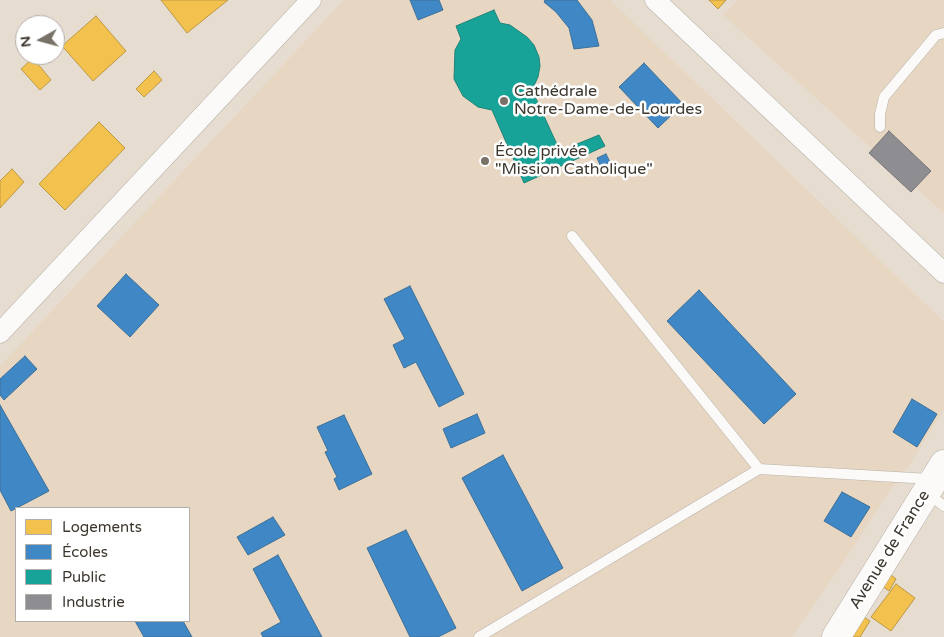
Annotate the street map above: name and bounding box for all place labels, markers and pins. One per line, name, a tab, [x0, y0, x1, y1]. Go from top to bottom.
place label: Cathédrale Notre-Dame-de-Lourdes	[514, 82, 702, 120]
marker: Cathédrale Notre-Dame-de-Lourdes	[498, 95, 510, 107]
place label: École privée "Mission Catholique"	[495, 142, 653, 180]
marker: École privée "Mission Catholique"	[479, 155, 491, 167]

